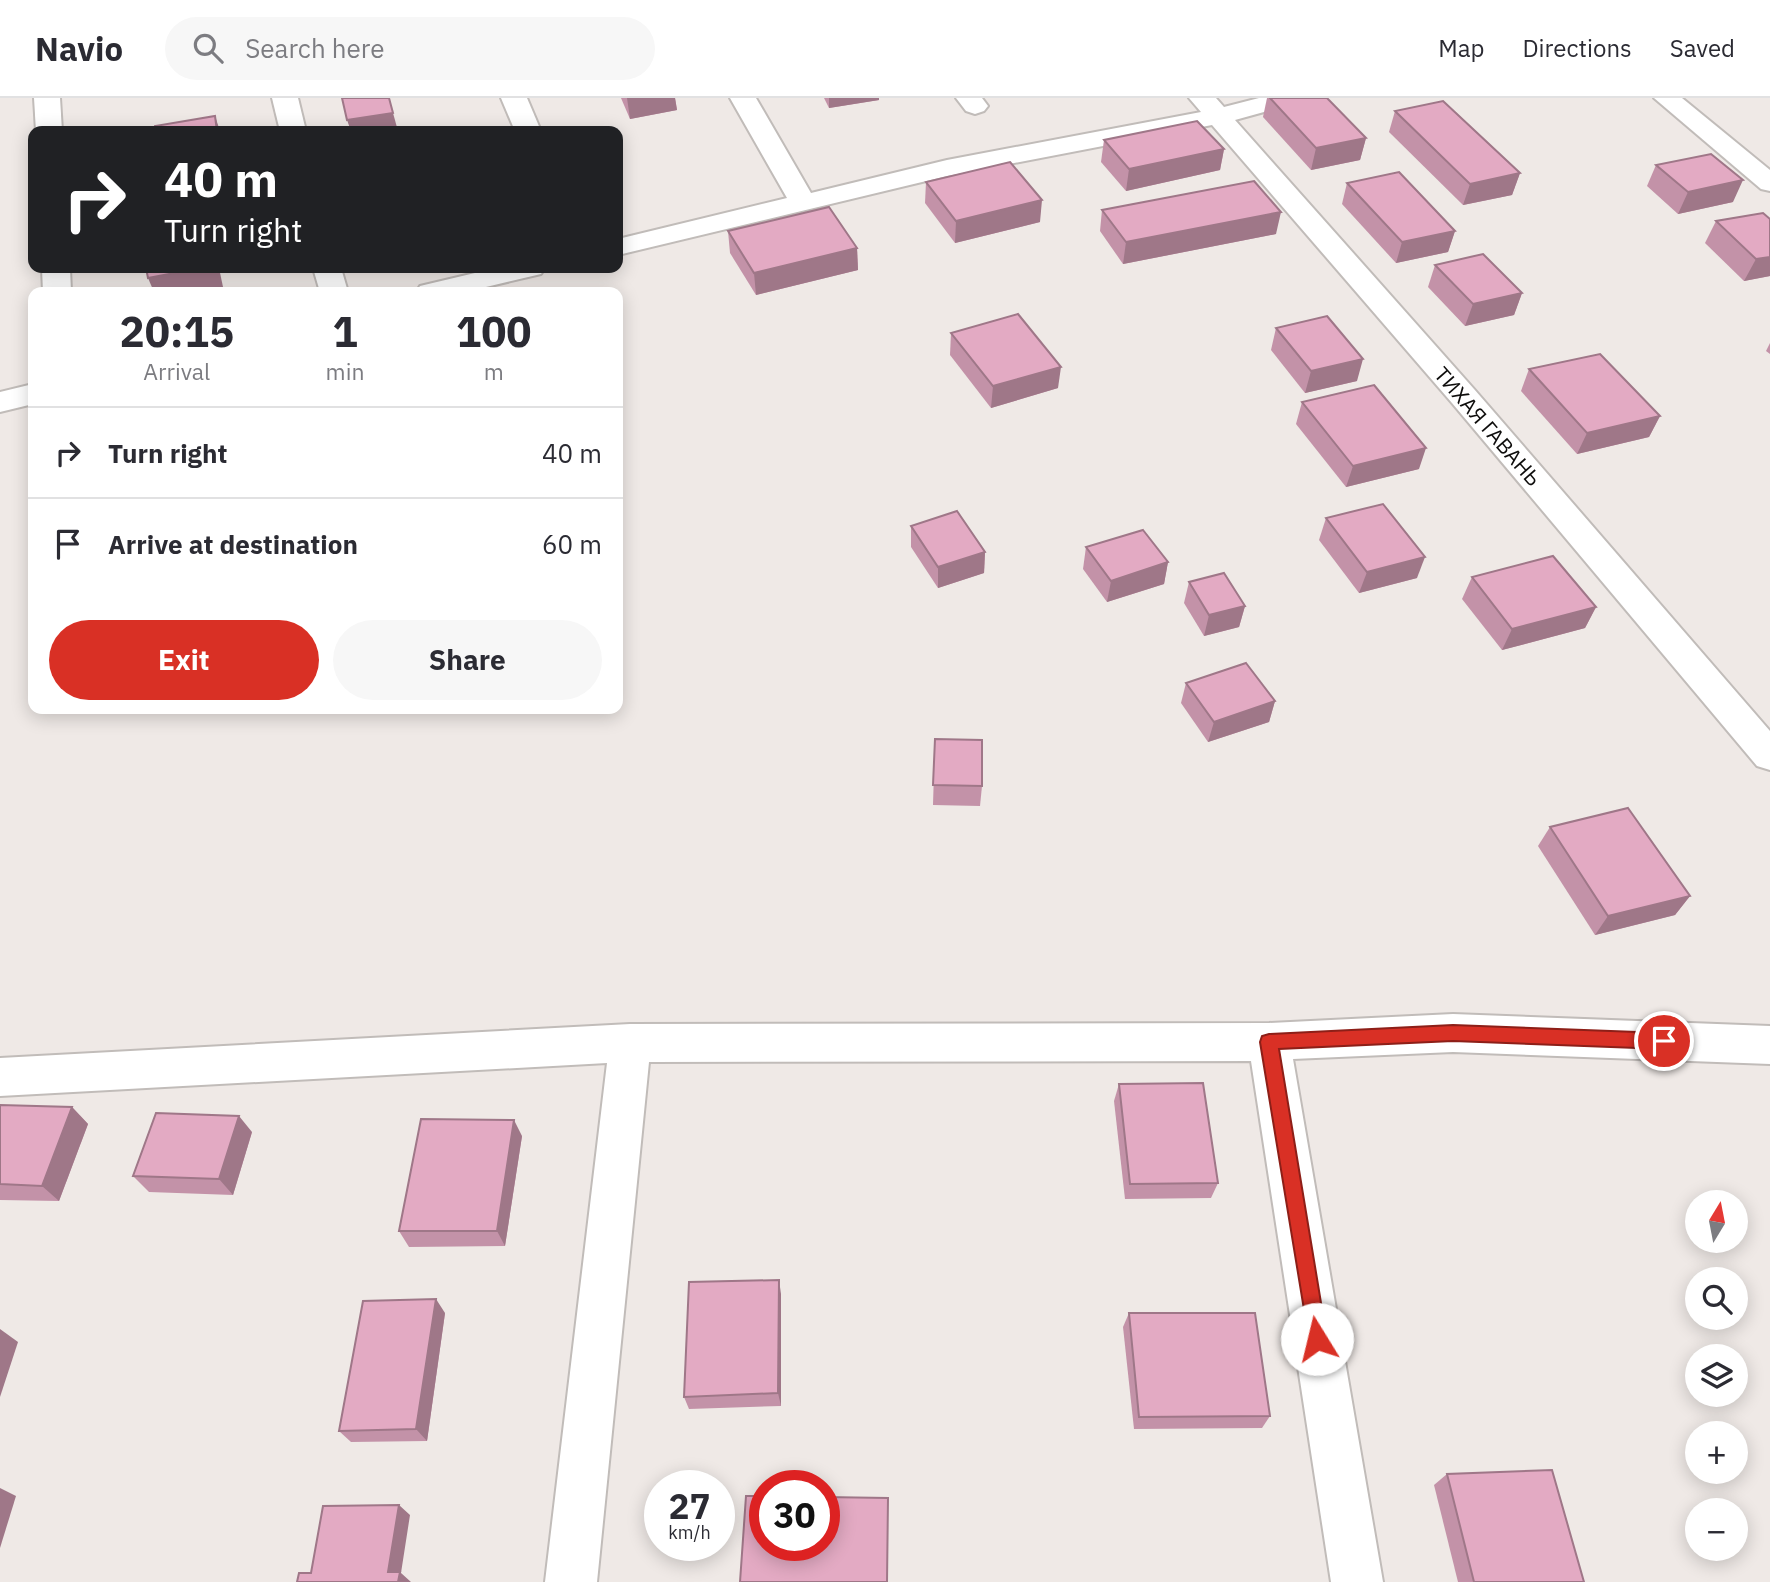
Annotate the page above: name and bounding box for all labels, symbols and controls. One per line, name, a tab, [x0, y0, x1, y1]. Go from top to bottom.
search box	[165, 17, 655, 80]
text: Navio	[35, 27, 123, 70]
icon: search	[189, 29, 227, 67]
text: Search here	[245, 31, 385, 65]
text: Map	[1438, 32, 1484, 64]
text: Directions	[1522, 32, 1632, 64]
text: Saved	[1670, 32, 1735, 64]
text: 40 m	[164, 147, 278, 210]
icon: right	[49, 154, 140, 245]
text: Turn right	[164, 209, 302, 251]
text: 20:15	[119, 304, 234, 359]
text: 1	[332, 304, 358, 359]
text: 100	[456, 304, 532, 359]
text: Arrival	[143, 356, 210, 386]
text: min	[326, 356, 364, 386]
text: m	[484, 356, 504, 386]
street label: ТИХАЯ ГАВАНЬ	[1429, 361, 1547, 491]
icon: right	[49, 434, 87, 472]
text: Turn right	[108, 436, 227, 470]
text: 40 m	[542, 436, 602, 470]
icon: arrive	[49, 525, 87, 563]
text: Arrive at destination	[108, 527, 358, 561]
text: 60 m	[542, 527, 602, 561]
button: Exit	[49, 620, 319, 700]
button: Share	[333, 620, 602, 700]
pin	[1634, 1011, 1694, 1071]
icon: arrive	[1645, 1022, 1683, 1060]
north arrow	[1685, 1190, 1748, 1253]
map controls	[1685, 1190, 1748, 1561]
button: search	[1685, 1267, 1748, 1330]
position arrow	[1280, 1302, 1354, 1376]
button: layers	[1685, 1344, 1748, 1407]
button: +	[1685, 1421, 1748, 1484]
speed limit sign: 30	[749, 1470, 840, 1561]
text: 27	[668, 1483, 711, 1529]
button: −	[1685, 1498, 1748, 1561]
text: km/h	[668, 1521, 711, 1544]

